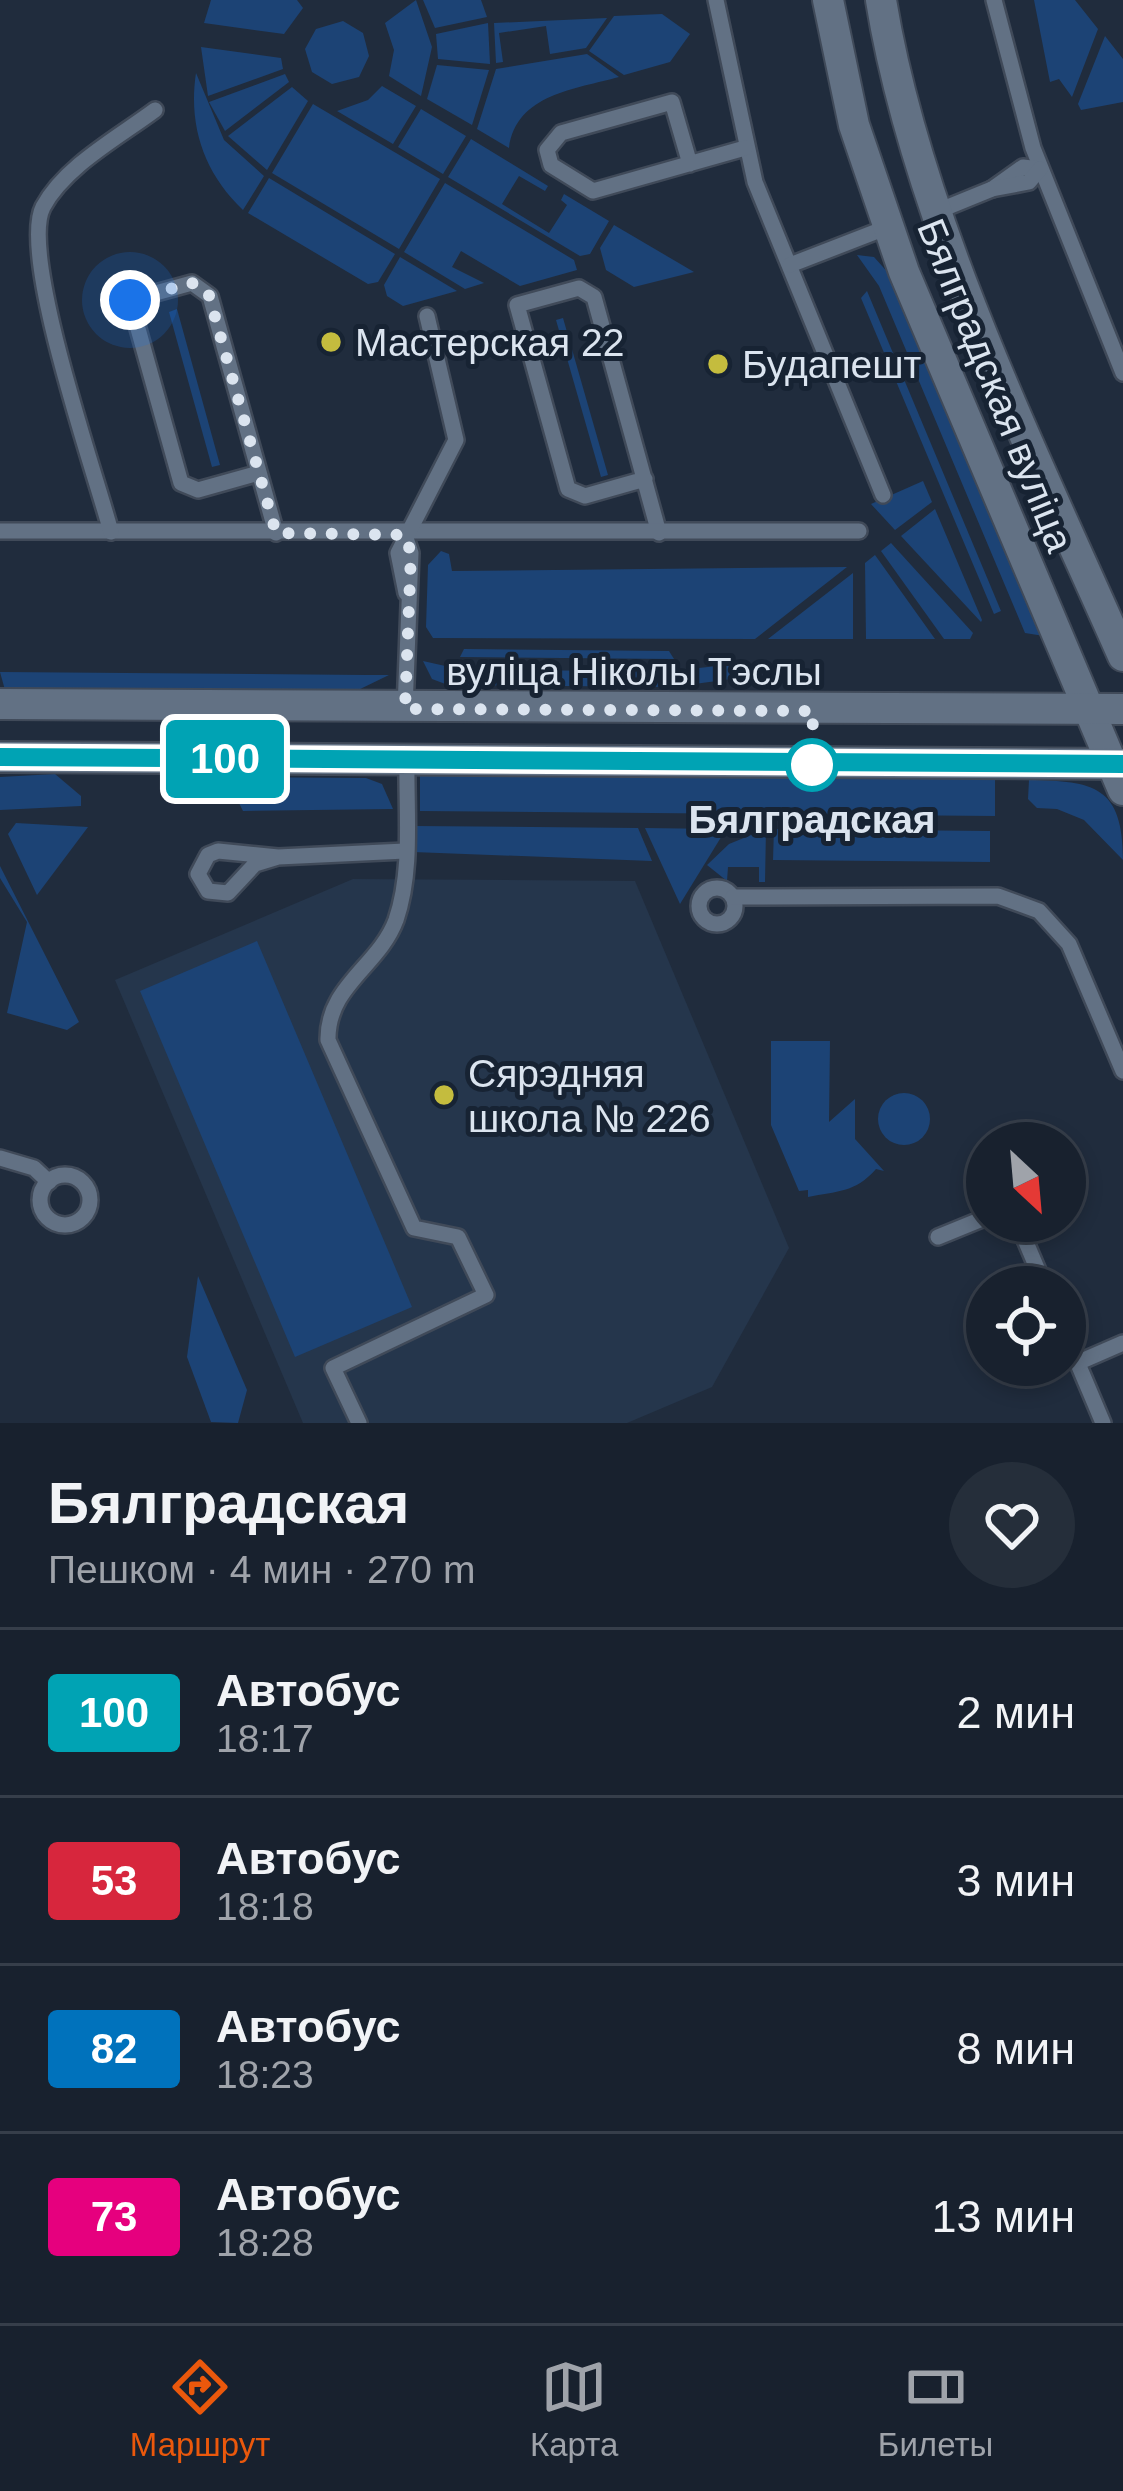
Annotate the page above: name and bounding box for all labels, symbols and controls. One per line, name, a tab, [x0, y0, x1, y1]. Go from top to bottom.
street label: Бялградская вуліца	[909, 213, 1082, 558]
your location	[100, 270, 160, 330]
place label: Мастерская 22	[355, 321, 624, 364]
marker: Мастерская 22	[318, 329, 344, 355]
place label: Будапешт	[742, 343, 921, 386]
marker: Будапешт	[705, 351, 731, 377]
street label: вуліца Ніколы Тэслы	[446, 650, 822, 693]
line badge: 100	[156, 720, 294, 798]
text: 100	[190, 735, 260, 782]
marker: Бялградская	[787, 740, 837, 790]
place label: Бялградская	[688, 798, 936, 841]
place label: Сярэдняя школа № 226	[468, 1052, 711, 1140]
marker: Сярэдняя школа № 226	[431, 1082, 457, 1108]
north arrow	[966, 1122, 1086, 1242]
map controls	[966, 1122, 1086, 1386]
button: locate	[966, 1266, 1086, 1386]
button: heart	[949, 1462, 1075, 1588]
text: Бялградская	[48, 1471, 409, 1535]
text: Пешком · 4 мин · 270 m	[48, 1548, 475, 1591]
text: Автобус	[216, 1665, 401, 1716]
text: 2 мин	[957, 1687, 1075, 1738]
text: 100	[79, 1689, 149, 1736]
text: 18:17	[216, 1717, 314, 1760]
text: Автобус	[216, 1833, 401, 1884]
text: 3 мин	[957, 1855, 1075, 1906]
text: 53	[91, 1857, 137, 1904]
text: 18:18	[216, 1885, 314, 1928]
text: Автобус	[216, 2001, 401, 2052]
text: 8 мин	[957, 2023, 1075, 2074]
text: 82	[91, 2025, 137, 2072]
text: 18:23	[216, 2053, 314, 2096]
text: Автобус	[216, 2169, 401, 2220]
text: 13 мин	[932, 2191, 1075, 2242]
text: 73	[91, 2193, 137, 2240]
text: 18:28	[216, 2221, 314, 2264]
tab: Маршрут	[130, 2354, 270, 2464]
tab: Карта	[530, 2354, 618, 2464]
tab: Билеты	[878, 2354, 993, 2464]

